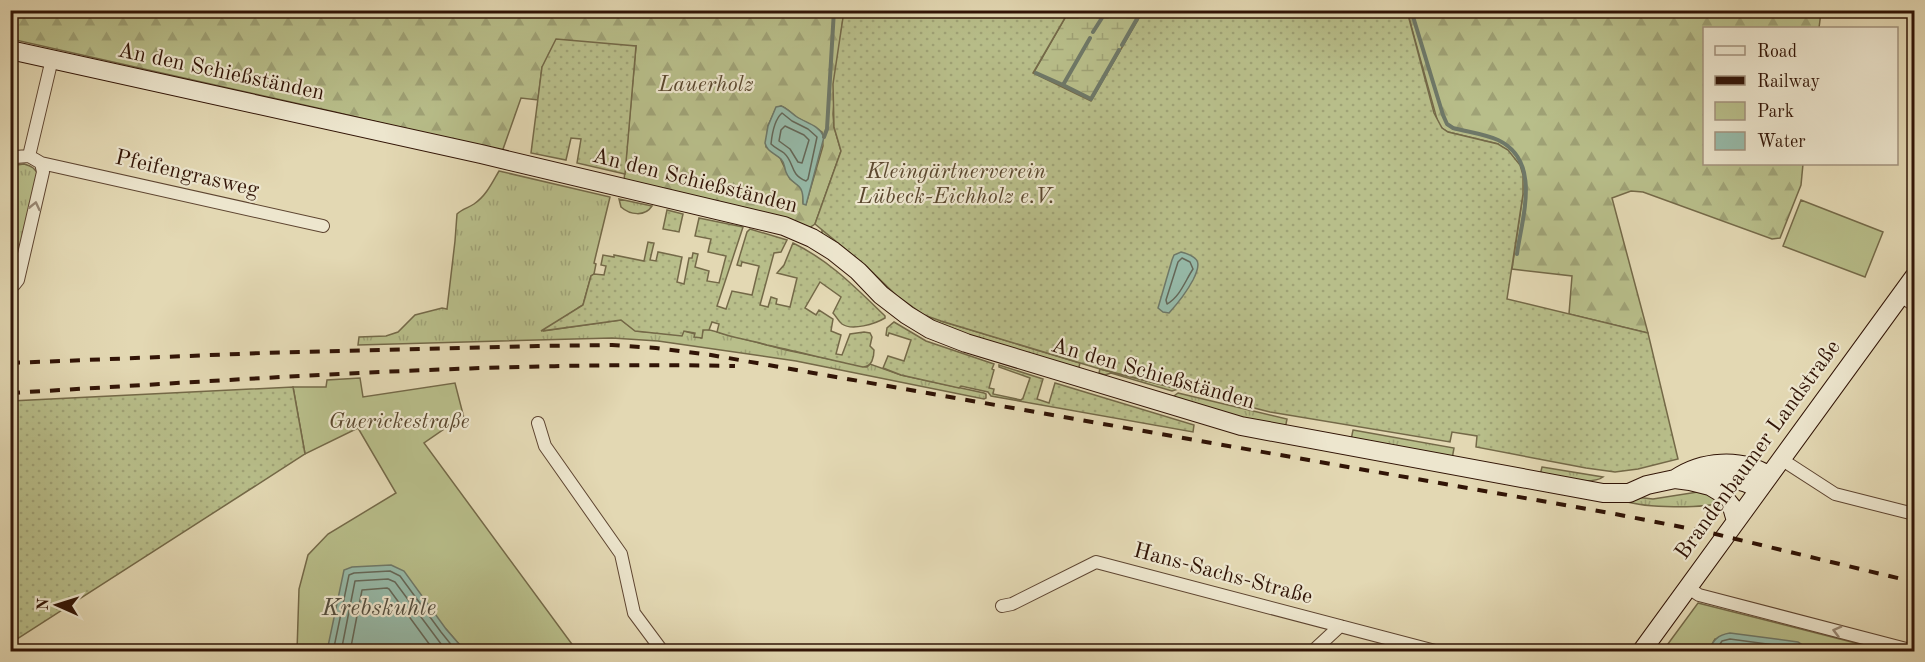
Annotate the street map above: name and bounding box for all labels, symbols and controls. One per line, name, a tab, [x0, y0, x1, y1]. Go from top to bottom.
legend	[1703, 27, 1898, 165]
street label: An den Schießständen	[116, 39, 326, 105]
text: Road	[1757, 43, 1797, 61]
text: Railway	[1757, 73, 1820, 91]
park label: Lauerholz	[657, 74, 754, 96]
text: Park	[1757, 103, 1794, 121]
text: Water	[1757, 133, 1806, 151]
street label: An den Schießständen	[590, 145, 800, 217]
street label: Pfeifengrasweg	[113, 147, 261, 201]
park label: Kleingärtnerverein Lübeck-Eichholz e.V.	[857, 161, 1054, 208]
one-way arrow	[27, 201, 40, 211]
street label: An den Schießständen	[1049, 334, 1257, 414]
street label: Brandenbaumer Landstraße	[1671, 336, 1845, 564]
park label: Guerickestraße	[329, 411, 469, 433]
street label: Hans-Sachs-Straße	[1131, 540, 1315, 608]
north arrow	[27, 575, 87, 635]
text: N	[36, 597, 52, 611]
water label: Krebskuhle	[321, 597, 436, 621]
one-way arrow	[1832, 625, 1842, 638]

